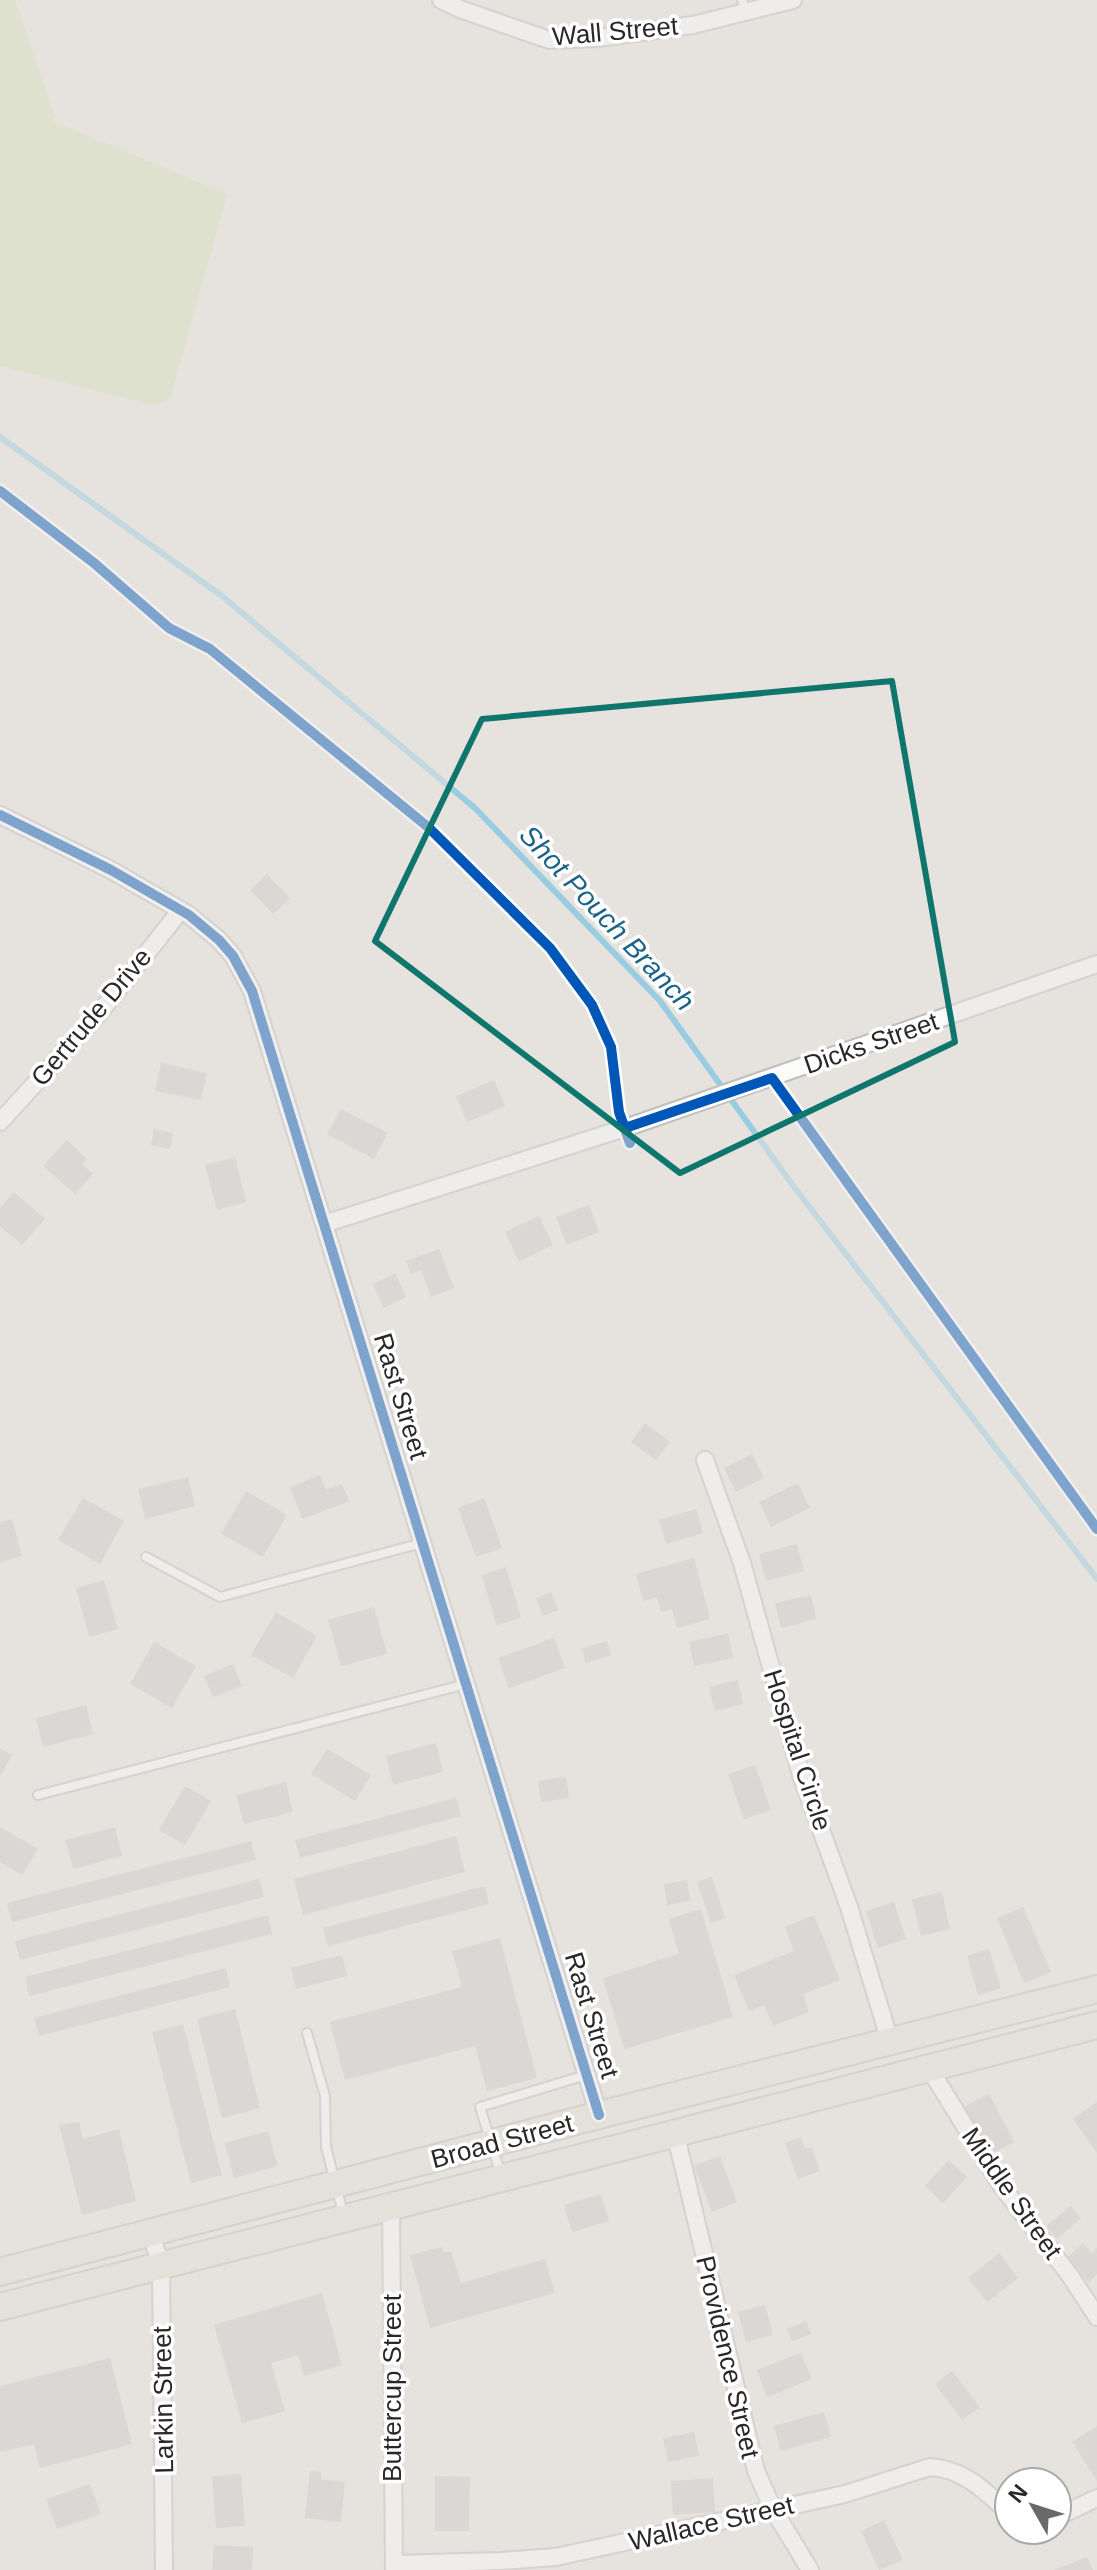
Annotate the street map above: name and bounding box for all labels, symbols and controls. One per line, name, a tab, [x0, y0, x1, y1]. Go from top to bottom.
street label: Wall Street	[551, 10, 680, 51]
water label: Shot Pouch Branch	[513, 819, 701, 1017]
street label: Gertrude Drive	[25, 942, 157, 1092]
street label: Dicks Street	[800, 1006, 943, 1080]
street label: Rast Street	[368, 1329, 435, 1463]
street label: Hospital Circle	[758, 1666, 838, 1834]
street label: Rast Street	[559, 1948, 626, 2082]
street label: Broad Street	[428, 2107, 577, 2174]
street label: Middle Street	[956, 2122, 1069, 2265]
street label: Providence Street	[690, 2253, 766, 2462]
street label: Buttercup Street	[377, 2293, 407, 2482]
street label: Larkin Street	[147, 2325, 179, 2474]
north arrow	[993, 2466, 1073, 2546]
text: N	[1003, 2480, 1033, 2508]
street label: Wallace Street	[626, 2489, 797, 2557]

